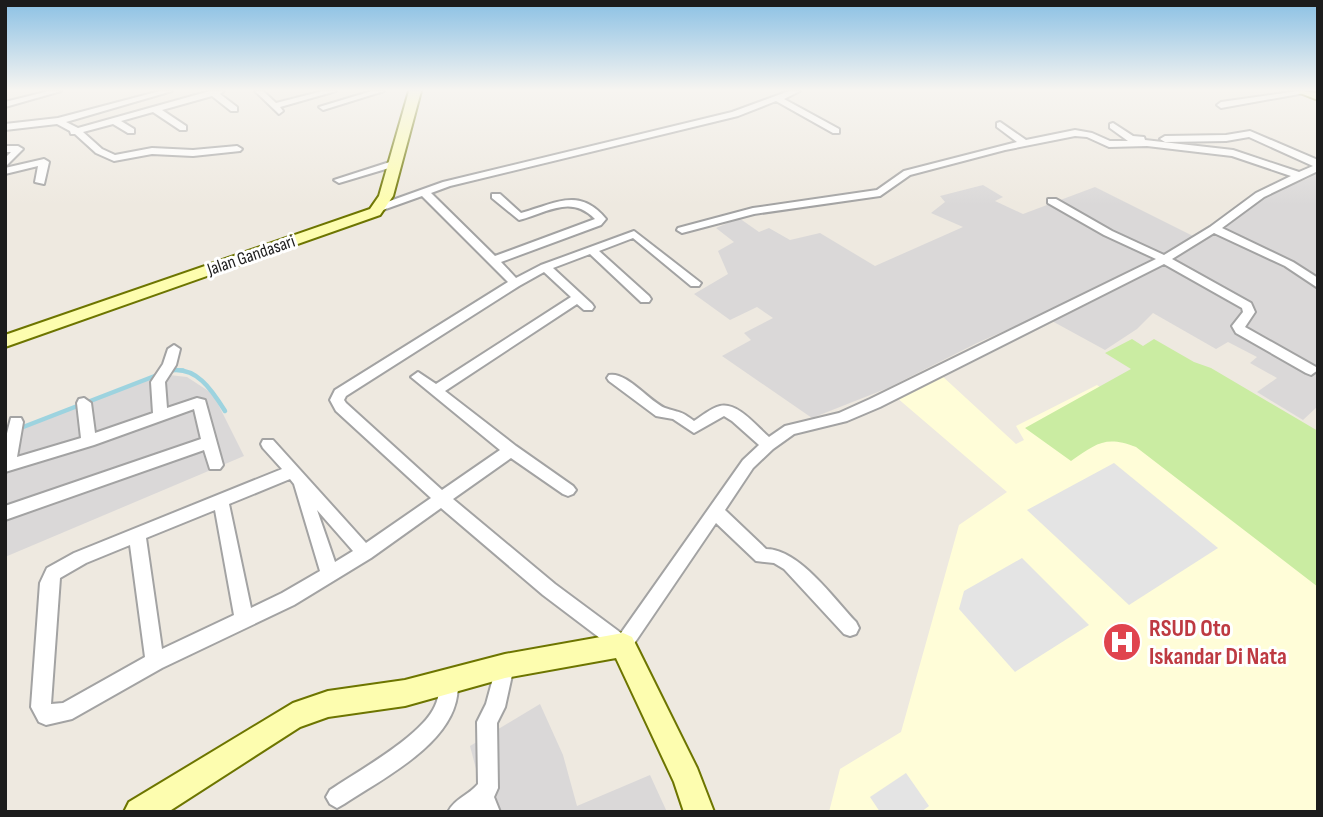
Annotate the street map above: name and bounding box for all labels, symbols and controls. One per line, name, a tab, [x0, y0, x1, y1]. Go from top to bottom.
street label: Jalan Gandasari	[204, 231, 298, 281]
place label: RSUD Oto Iskandar Di Nata	[1149, 614, 1287, 671]
hospital icon: RSUD Oto Iskandar Di Nata	[1101, 621, 1143, 663]

